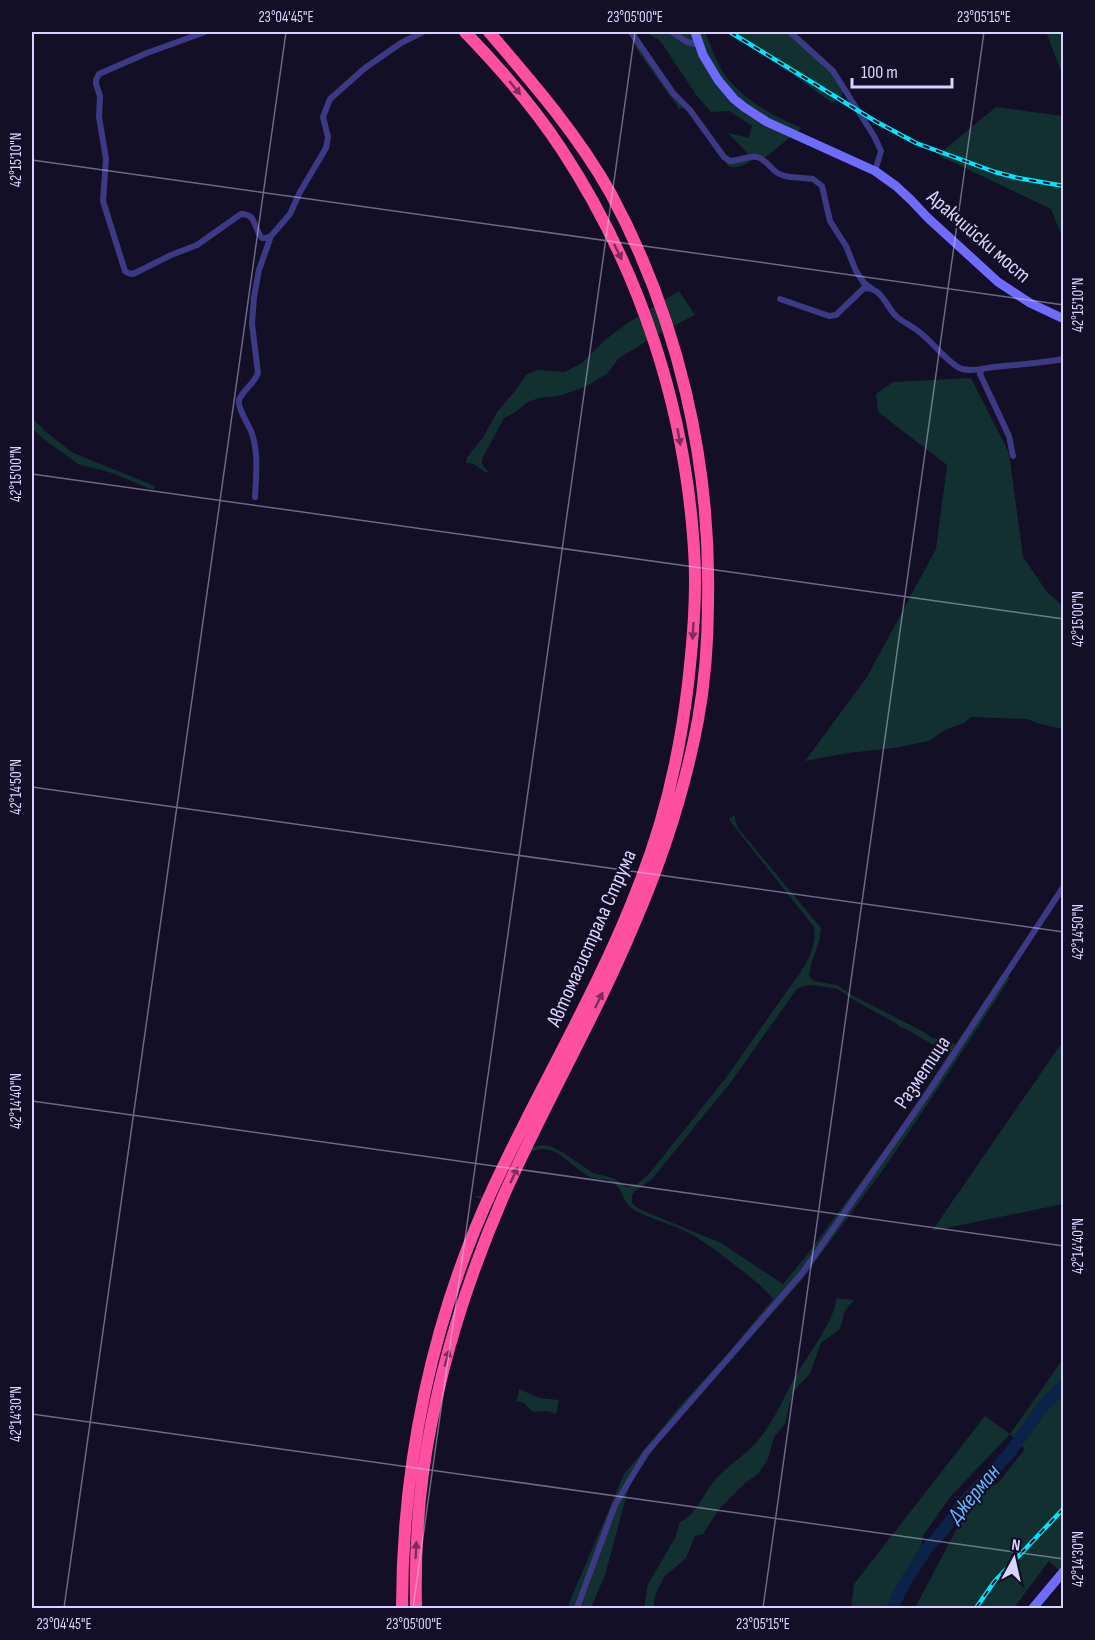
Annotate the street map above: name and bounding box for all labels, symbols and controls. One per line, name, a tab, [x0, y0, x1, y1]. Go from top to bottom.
text: 23°04'45"E	[258, 8, 314, 27]
text: 23°05'00"E	[607, 8, 663, 27]
text: 23°05'15"E	[957, 8, 1011, 27]
scale bar	[852, 51, 952, 89]
text: 100 m	[861, 62, 898, 83]
one-way arrow	[508, 80, 521, 95]
text: 42°15'10"N	[7, 133, 26, 187]
street label: Аракчийски мост	[921, 184, 1036, 288]
one-way arrow	[614, 244, 623, 261]
text: 42°15'10"N	[1069, 278, 1088, 332]
one-way arrow	[675, 428, 684, 447]
text: 42°15'00"N	[7, 446, 26, 502]
text: 42°15'00"N	[1069, 591, 1088, 647]
one-way arrow	[688, 621, 697, 640]
text: 42°14'50"N	[7, 759, 26, 815]
street label: Автомагистрала Струма	[541, 846, 642, 1031]
text: 42°14'50"N	[1069, 904, 1088, 960]
one-way arrow	[595, 991, 604, 1008]
street label: Разметица	[889, 1031, 956, 1113]
text: 42°14'40"N	[7, 1073, 26, 1129]
one-way arrow	[509, 1166, 519, 1184]
text: 42°14'40"N	[1069, 1218, 1088, 1274]
one-way arrow	[443, 1349, 452, 1367]
text: 42°14'30"N	[7, 1386, 26, 1442]
water label: Джерман	[941, 1459, 1006, 1529]
north arrow	[984, 1529, 1044, 1589]
text: 42°14'30"N	[1069, 1531, 1088, 1587]
text: N	[1010, 1536, 1021, 1556]
one-way arrow	[412, 1541, 421, 1560]
text: 23°04'45"E	[36, 1615, 92, 1634]
text: 23°05'00"E	[386, 1615, 442, 1634]
text: 23°05'15"E	[736, 1615, 790, 1634]

